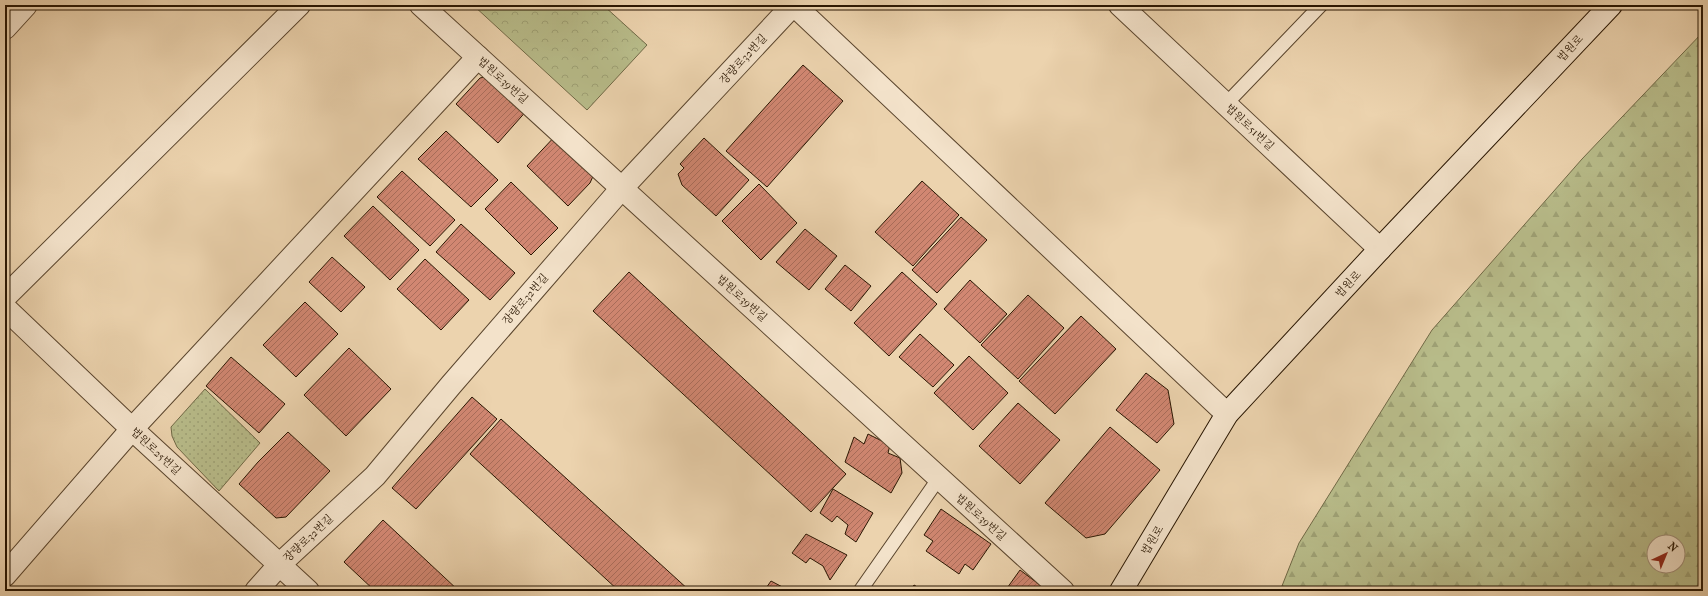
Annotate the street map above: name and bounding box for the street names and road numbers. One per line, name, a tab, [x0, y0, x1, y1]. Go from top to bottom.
street label: 장량로32번길	[717, 32, 770, 87]
street label: 법원로	[1555, 32, 1586, 64]
street label: 법원로39번길	[475, 54, 531, 106]
street label: 법원로51번길	[1223, 102, 1277, 153]
street label: 법원로	[1333, 268, 1364, 300]
street label: 장량로32번길	[500, 271, 551, 327]
street label: 법원로39번길	[714, 272, 770, 324]
street label: 법원로25번길	[128, 425, 183, 478]
street label: 법원로39번길	[953, 491, 1009, 543]
street label: 장량로32번길	[281, 512, 336, 565]
street label: 법원로	[1139, 523, 1166, 557]

